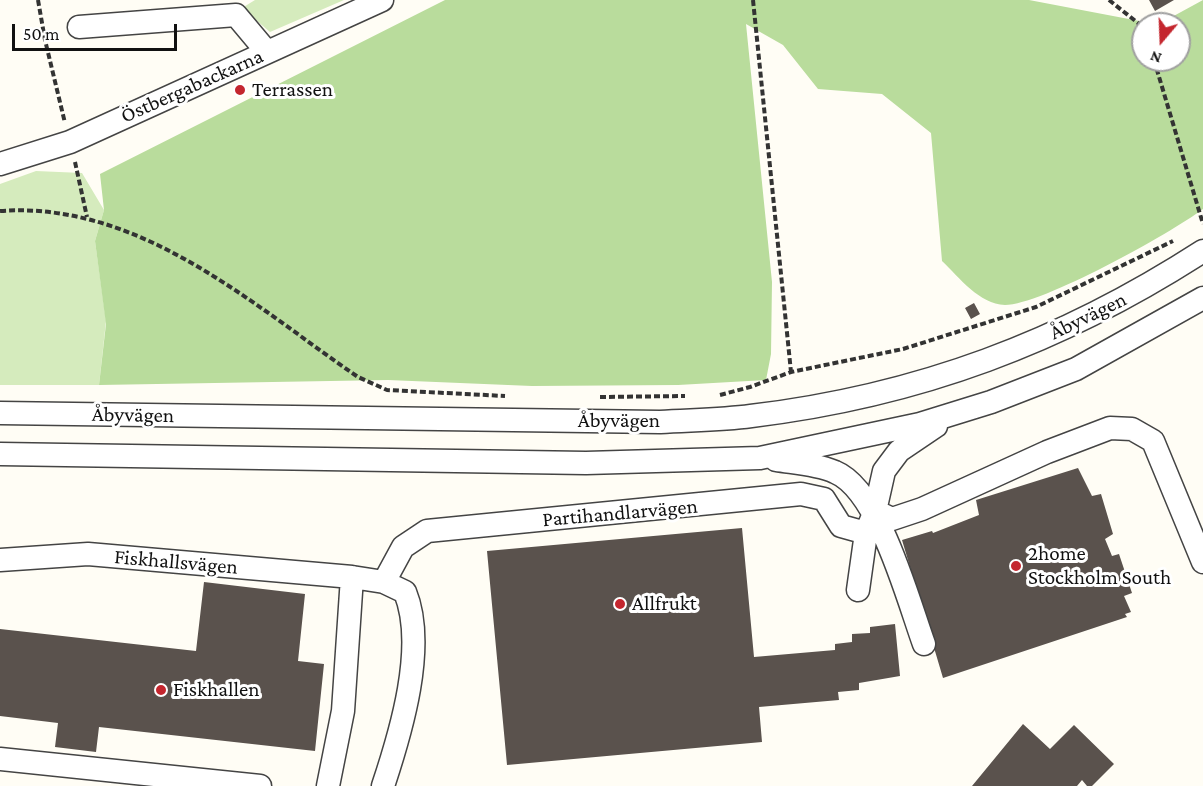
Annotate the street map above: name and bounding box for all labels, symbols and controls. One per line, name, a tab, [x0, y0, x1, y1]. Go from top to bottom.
scale bar	[15, 12, 180, 50]
north arrow	[1131, 12, 1191, 72]
text: 50 m	[23, 24, 60, 44]
street label: Östbergabackarna	[117, 43, 267, 129]
text: N	[1148, 48, 1164, 67]
place label: Terrassen	[252, 77, 333, 103]
marker: Terrassen	[233, 83, 247, 97]
street label: Åbyvägen	[1046, 287, 1130, 345]
street label: Åbyvägen	[92, 402, 174, 428]
street label: Åbyvägen	[578, 408, 660, 434]
street label: Partihandlarvägen	[541, 494, 699, 532]
place label: 2home Stockholm South	[1028, 541, 1171, 591]
street label: Fiskhallsvägen	[113, 544, 239, 580]
marker: 2home Stockholm South	[1009, 559, 1023, 573]
place label: Allfrukt	[632, 591, 697, 617]
marker: Allfrukt	[613, 597, 627, 611]
place label: Fiskhallen	[173, 677, 260, 703]
marker: Fiskhallen	[154, 683, 168, 697]

